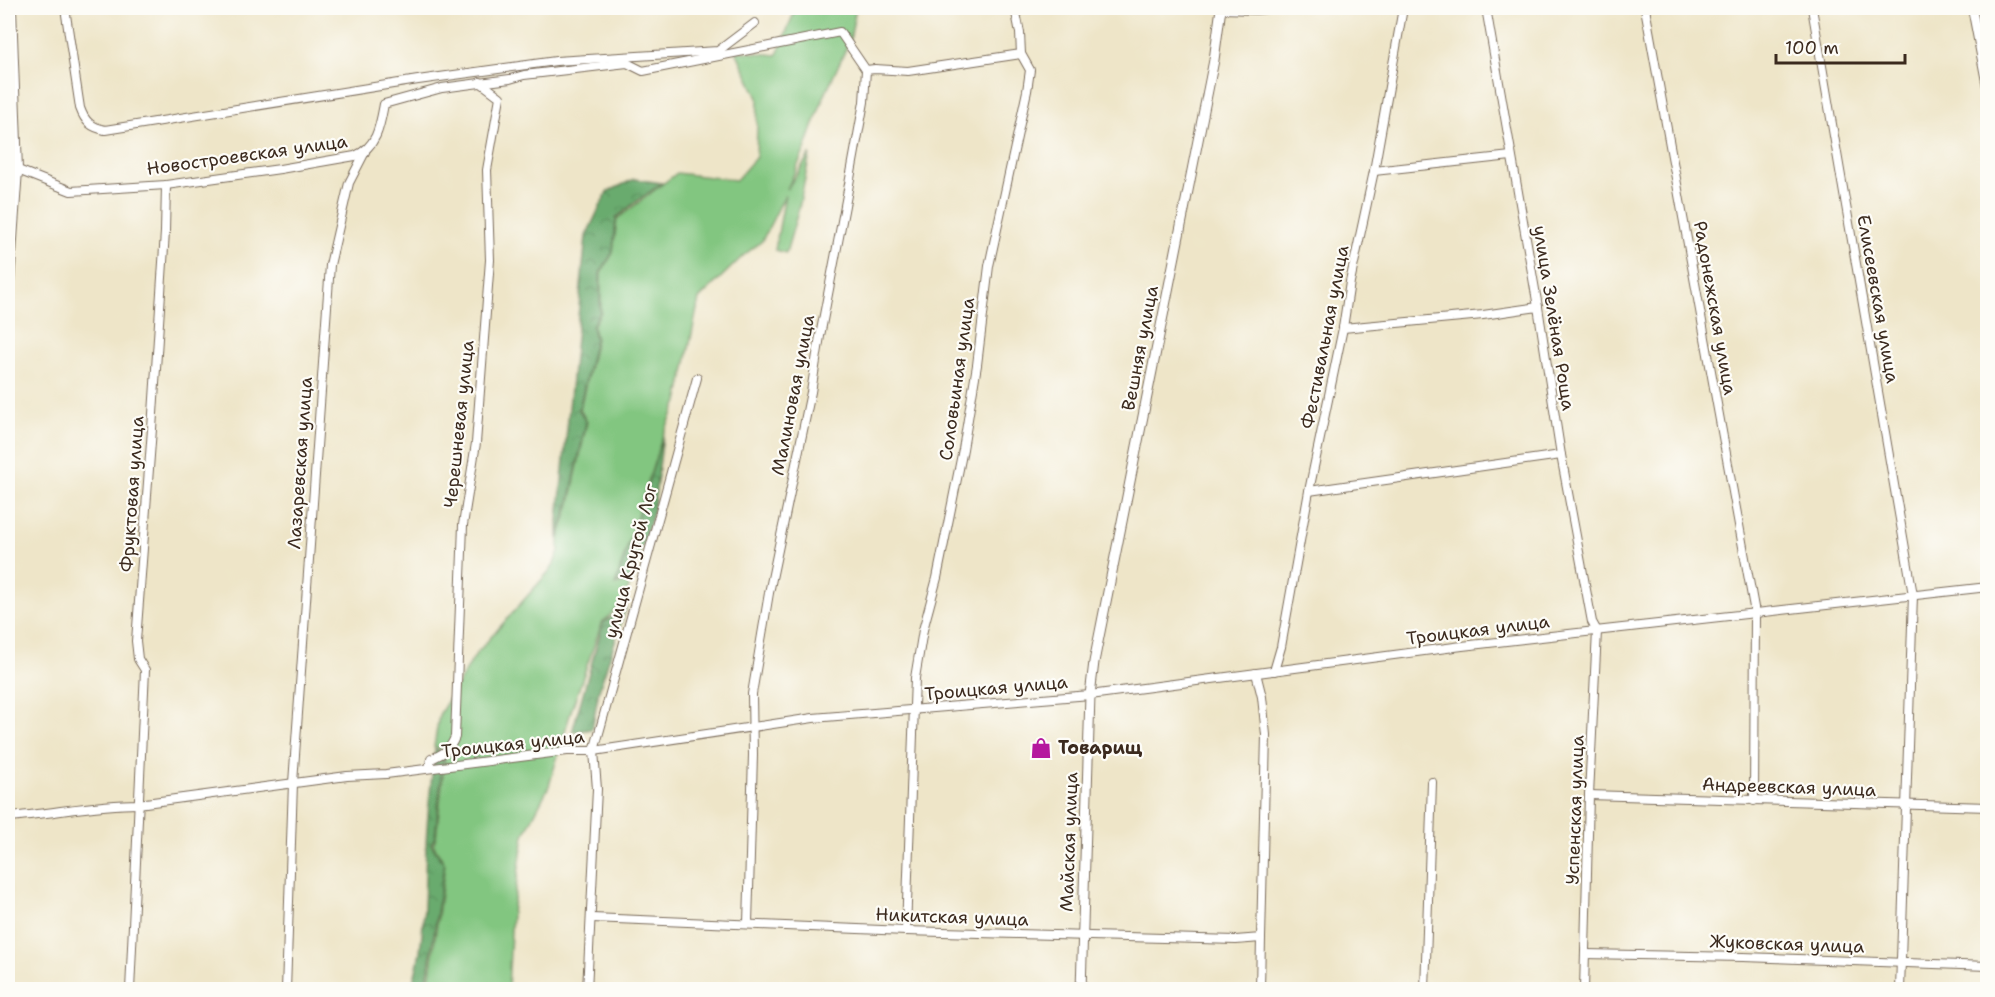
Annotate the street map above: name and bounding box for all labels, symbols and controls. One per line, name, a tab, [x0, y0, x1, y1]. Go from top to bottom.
scale bar	[1776, 27, 1905, 65]
text: 100 m	[1785, 36, 1839, 60]
street label: Новостроевская улица	[145, 129, 349, 181]
street label: Елисеевская улица	[1851, 213, 1905, 385]
street label: Радонежская улица	[1688, 219, 1742, 397]
street label: улица Зелёная Роща	[1528, 224, 1580, 412]
street label: Фестивальная улица	[1295, 243, 1355, 431]
street label: Вешняя улица	[1116, 283, 1164, 413]
street label: Соловьиная улица	[934, 296, 980, 462]
street label: Малиновая улица	[766, 313, 820, 477]
street label: Черешневая улица	[438, 339, 480, 509]
street label: Лазаревская улица	[282, 376, 318, 550]
street label: Фруктовая улица	[115, 415, 149, 573]
street label: улица Крутой Лог	[599, 481, 663, 641]
street label: Троицкая улица	[1405, 609, 1551, 651]
street label: Троицкая улица	[923, 670, 1069, 706]
street label: Троицкая улица	[440, 725, 586, 763]
street label: Успенская улица	[1560, 735, 1590, 885]
shop icon: Товарищ	[1029, 736, 1053, 760]
place label: Товарищ	[1058, 736, 1143, 760]
street label: Майская улица	[1055, 772, 1083, 912]
street label: Андреевская улица	[1701, 772, 1877, 802]
street label: Никитская улица	[875, 902, 1029, 932]
street label: Жуковская улица	[1709, 929, 1865, 959]

